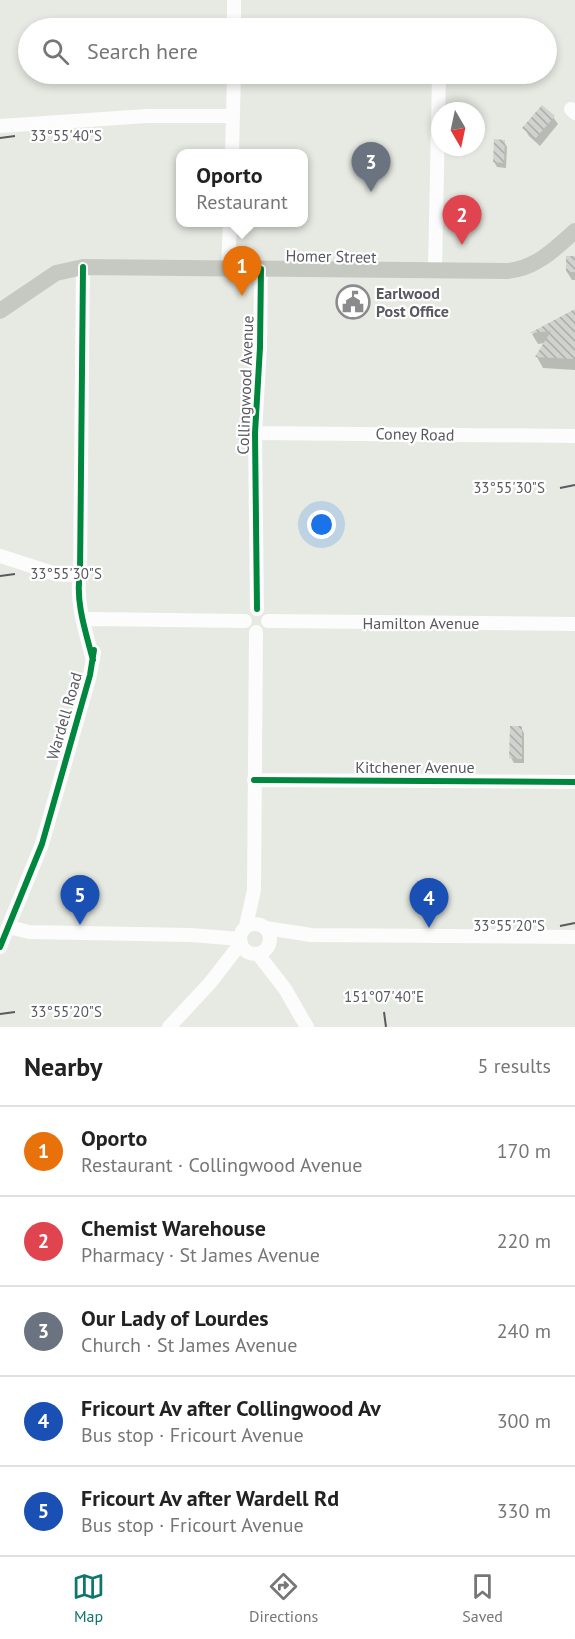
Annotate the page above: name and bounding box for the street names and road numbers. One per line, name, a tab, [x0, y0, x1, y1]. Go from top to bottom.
street label: Homer Street	[285, 245, 377, 267]
street label: Collingwood Avenue	[233, 315, 257, 455]
street label: Coney Road	[375, 423, 455, 445]
street label: Hamilton Avenue	[363, 613, 479, 633]
street label: Wardell Road	[42, 670, 86, 762]
street label: Kitchener Avenue	[355, 757, 475, 777]

